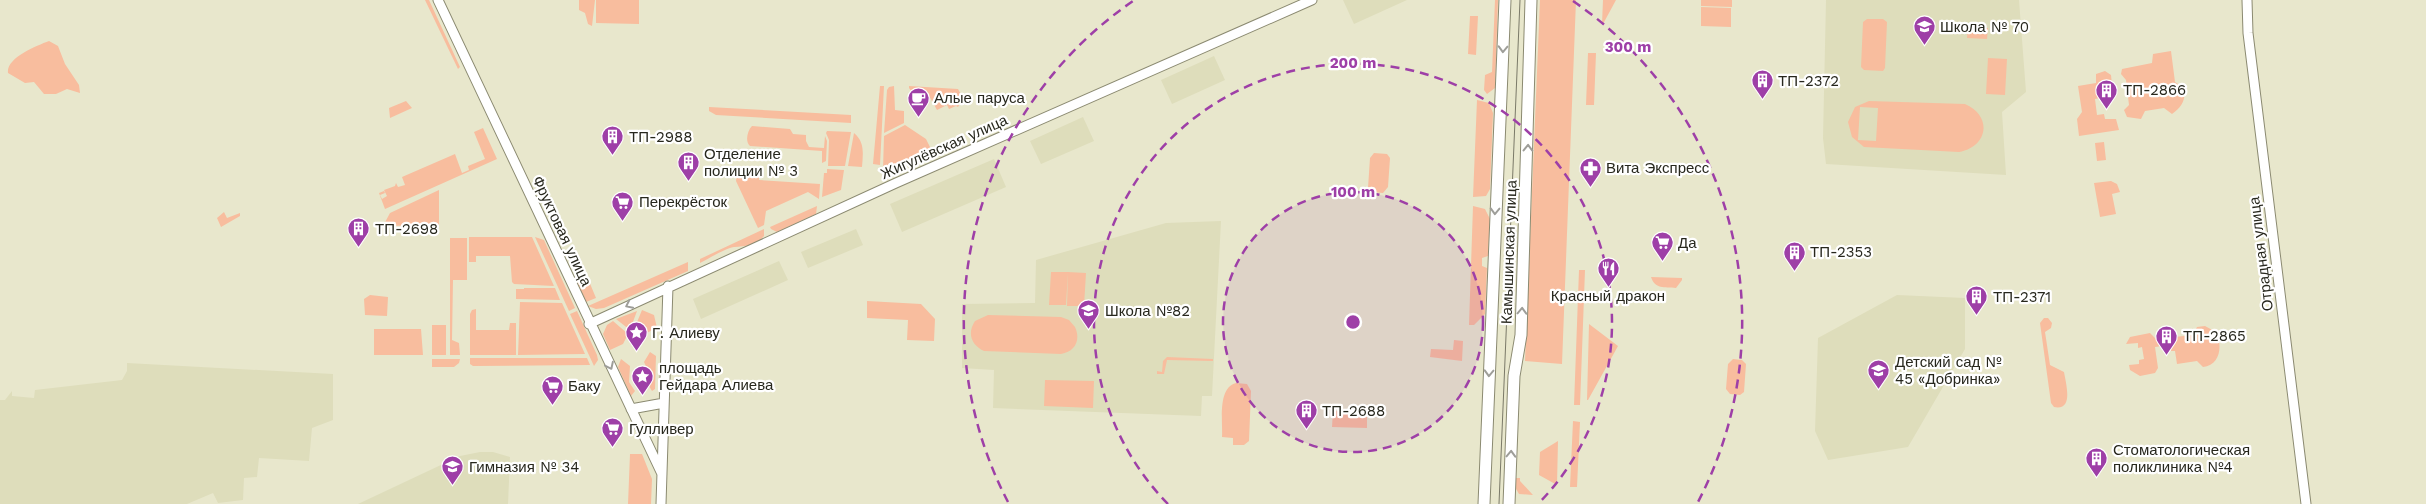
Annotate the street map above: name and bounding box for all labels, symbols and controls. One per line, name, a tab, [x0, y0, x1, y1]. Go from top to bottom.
school or university icon: Школа № 70	[1912, 15, 1936, 46]
place label: Школа № 70	[1940, 18, 2029, 36]
text: 300 m	[1605, 38, 1651, 56]
one-way arrow	[1497, 45, 1508, 53]
text: 200 m	[1330, 54, 1376, 72]
building icon: ТП-2372	[1750, 69, 1774, 100]
place label: ТП-2372	[1778, 72, 1839, 90]
building icon: ТП-2866	[2095, 78, 2119, 109]
place label: ТП-2866	[2123, 81, 2186, 99]
cafe icon: Алые паруса	[906, 86, 930, 117]
place label: Алые паруса	[934, 89, 1025, 107]
street label: Жигулёвская улица	[878, 111, 1011, 183]
building icon: ТП-2988	[601, 125, 625, 156]
place label: ТП-2988	[629, 128, 692, 146]
one-way arrow	[1522, 144, 1533, 152]
place label: Отделение полиции № 3	[704, 145, 798, 180]
building icon: Отделение полиции № 3	[676, 151, 700, 182]
pharmacy icon: Вита Экспресс	[1578, 156, 1602, 187]
place label: Вита Экспресс	[1606, 159, 1710, 177]
street label: Фруктовая улица	[529, 173, 596, 290]
street label: Камышинская улица	[1497, 179, 1521, 324]
text: 100 m	[1331, 183, 1375, 201]
supermarket icon: Перекрёсток	[611, 190, 635, 221]
place label: Перекрёсток	[639, 193, 728, 211]
street label: Отрадная улица	[2245, 195, 2277, 312]
one-way arrow	[1490, 207, 1501, 215]
building icon: ТП-2698	[347, 217, 371, 248]
place label: ТП-2698	[375, 220, 438, 238]
supermarket icon: Да	[1650, 231, 1674, 262]
place label: Да	[1678, 234, 1697, 252]
building icon: ТП-2353	[1782, 240, 1806, 271]
place label: ТП-2353	[1810, 243, 1872, 261]
restaurant icon: Красный дракон	[1596, 256, 1620, 287]
building icon: ТП-2371	[1965, 285, 1989, 316]
place label: Красный дракон	[1551, 287, 1665, 305]
place label: ТП-2371	[1993, 288, 2051, 306]
one-way arrow	[625, 298, 634, 309]
school or university icon: Школа №82	[1077, 299, 1101, 330]
place label: Школа №82	[1105, 302, 1190, 320]
one-way arrow	[1517, 306, 1527, 314]
centre of rings	[1344, 313, 1362, 331]
place icon: Г. Алиеву	[624, 321, 648, 352]
place label: Г. Алиеву	[652, 324, 720, 342]
building icon: ТП-2865	[2155, 324, 2179, 355]
place label: ТП-2865	[2183, 327, 2246, 345]
place label: Детский сад № 45 «Добринка»	[1895, 353, 2002, 388]
place label: площадь Гейдара Алиева	[659, 359, 774, 394]
school or university icon: Детский сад № 45 «Добринка»	[1867, 359, 1891, 390]
one-way arrow	[603, 361, 613, 370]
place icon: площадь Гейдара Алиева	[631, 365, 655, 396]
one-way arrow	[1484, 370, 1494, 378]
supermarket icon: Баку	[540, 374, 564, 405]
place label: Баку	[568, 377, 601, 395]
building icon: ТП-2688	[1294, 399, 1318, 430]
place label: ТП-2688	[1322, 402, 1385, 420]
supermarket icon: Гулливер	[601, 417, 625, 448]
place label: Гулливер	[629, 420, 694, 438]
place label: Стоматологическая поликлиника №4	[2113, 441, 2250, 476]
building icon: Стоматологическая поликлиника №4	[2085, 447, 2109, 478]
one-way arrow	[1505, 450, 1516, 458]
school or university icon: Гимназия № 34	[441, 455, 465, 486]
place label: Гимназия № 34	[469, 458, 579, 476]

